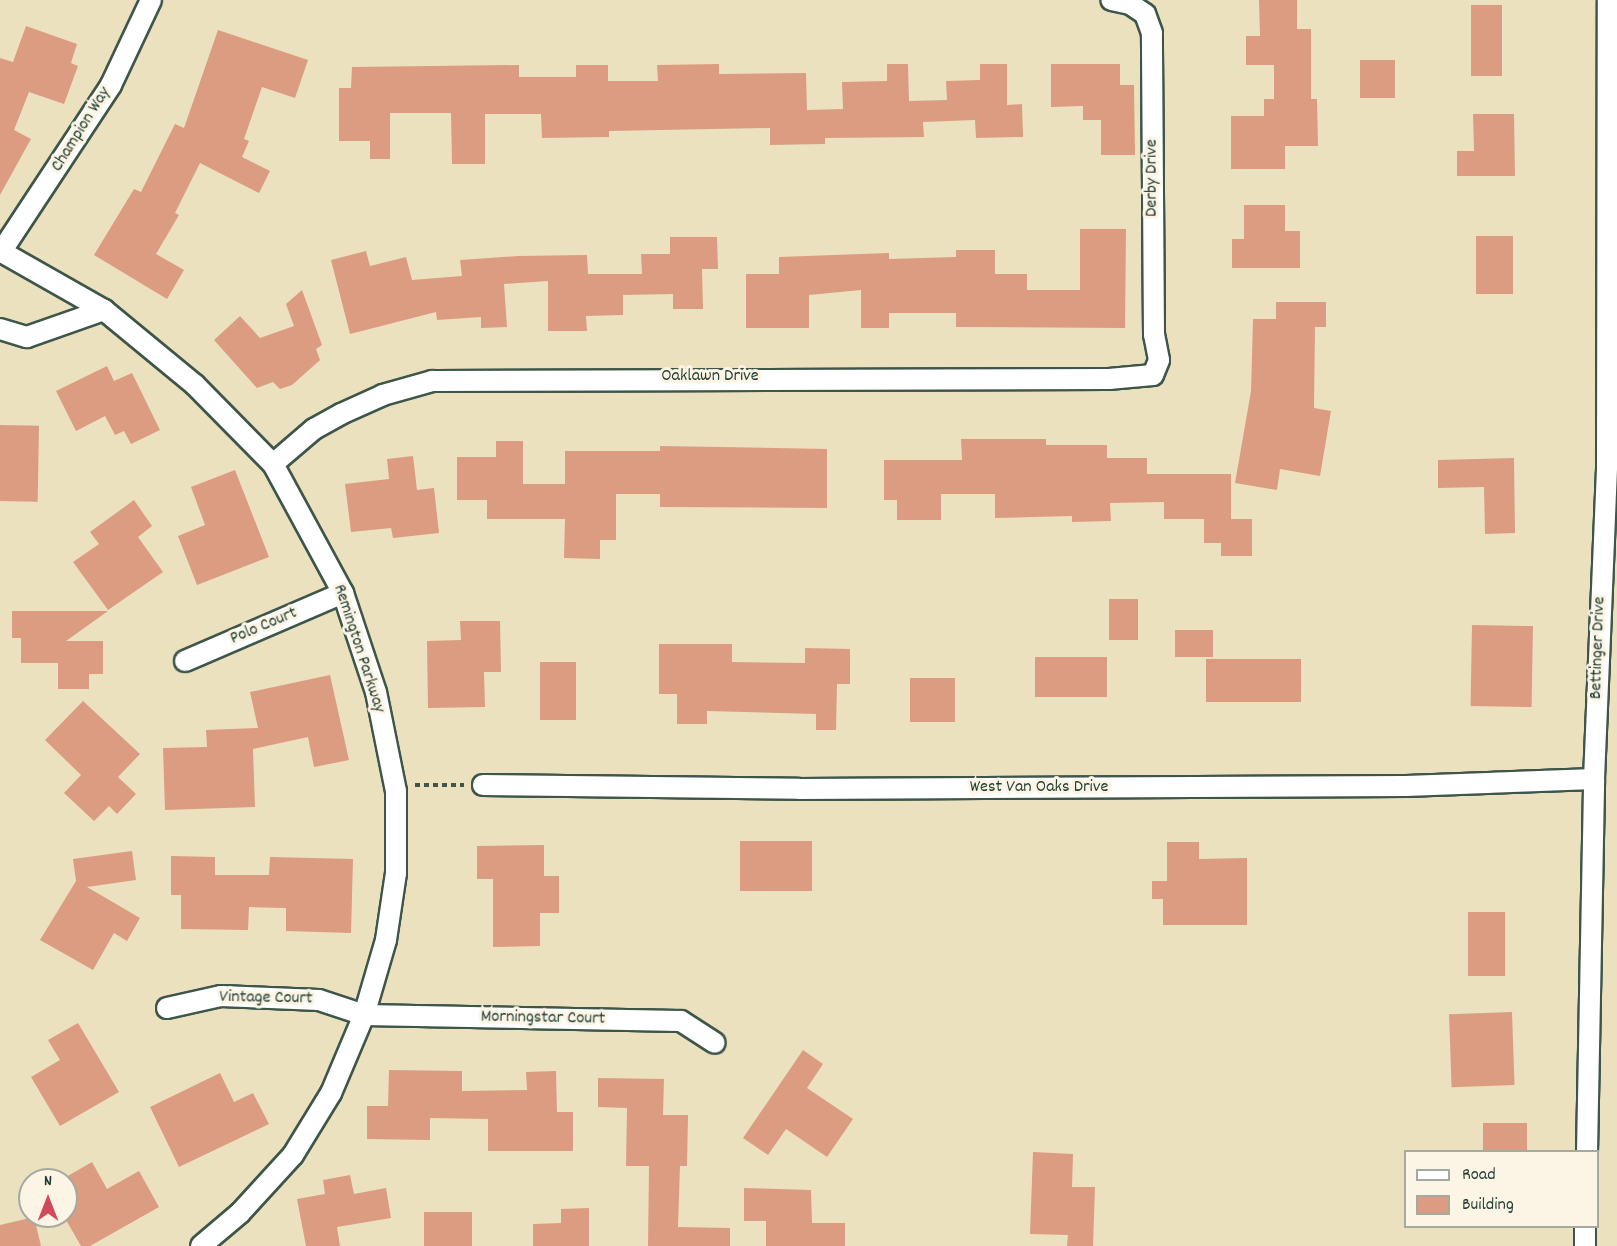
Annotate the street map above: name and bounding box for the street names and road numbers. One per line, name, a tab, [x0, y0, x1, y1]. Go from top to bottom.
street label: Champion Way	[47, 84, 117, 176]
street label: Derby Drive	[1142, 139, 1164, 217]
street label: Oaklawn Drive	[661, 366, 759, 388]
street label: Remington Parkway	[327, 582, 389, 716]
street label: Bettinger Drive	[1586, 596, 1612, 700]
street label: Polo Court	[227, 603, 301, 651]
street label: West Van Oaks Drive	[970, 777, 1108, 799]
street label: Vintage Court	[219, 987, 313, 1011]
street label: Morningstar Court	[481, 1007, 605, 1031]

